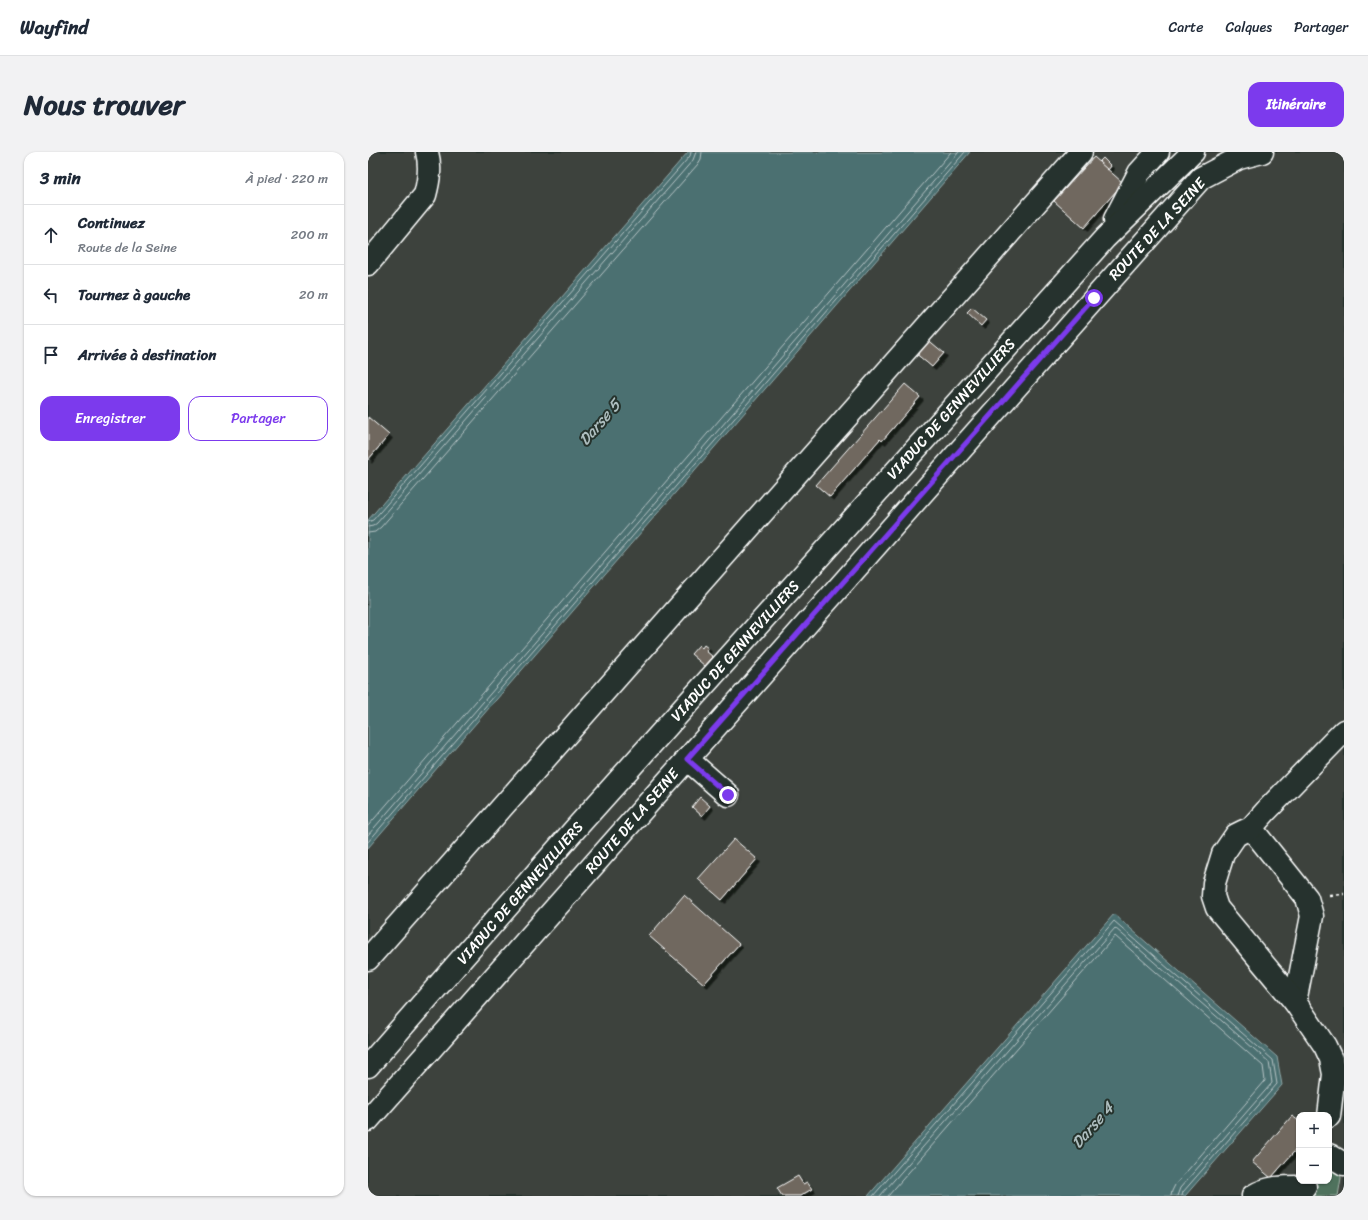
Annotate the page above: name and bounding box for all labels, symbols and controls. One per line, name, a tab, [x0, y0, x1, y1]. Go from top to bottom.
text: Wayfind	[20, 11, 88, 44]
text: Carte	[1169, 15, 1203, 40]
text: Calques	[1225, 15, 1272, 40]
text: Partager	[1294, 15, 1348, 40]
text: Nous trouver	[24, 80, 184, 129]
button: Itinéraire	[1248, 82, 1344, 127]
text: 3 min	[40, 163, 81, 193]
text: À pied · 220 m	[245, 167, 328, 190]
street label: ROUTE DE LA SEINE	[1102, 170, 1213, 287]
text: Continuez	[78, 210, 145, 236]
text: 200 m	[291, 223, 328, 246]
icon: ahead	[40, 224, 62, 246]
text: Route de la Seine	[78, 236, 177, 259]
text: Tournez à gauche	[78, 282, 190, 308]
text: 20 m	[299, 283, 328, 306]
icon: left	[40, 284, 62, 306]
route start	[1085, 289, 1103, 307]
street label: VIADUC DE GENNEVILLIERS	[880, 332, 1022, 486]
text: Arrivée à destination	[78, 342, 216, 368]
icon: arrive	[40, 344, 62, 366]
water label: Darse 5	[571, 391, 629, 452]
button: Enregistrer	[40, 396, 180, 441]
button: Partager	[188, 396, 328, 441]
street label: VIADUC DE GENNEVILLIERS	[664, 574, 806, 728]
street label: ROUTE DE LA SEINE	[579, 761, 687, 880]
route end	[719, 786, 737, 804]
street label: VIADUC DE GENNEVILLIERS	[450, 815, 590, 971]
water label: Darse 4	[1064, 1094, 1122, 1155]
map controls	[1296, 1112, 1332, 1184]
button: +	[1296, 1112, 1332, 1148]
button: −	[1296, 1148, 1332, 1184]

